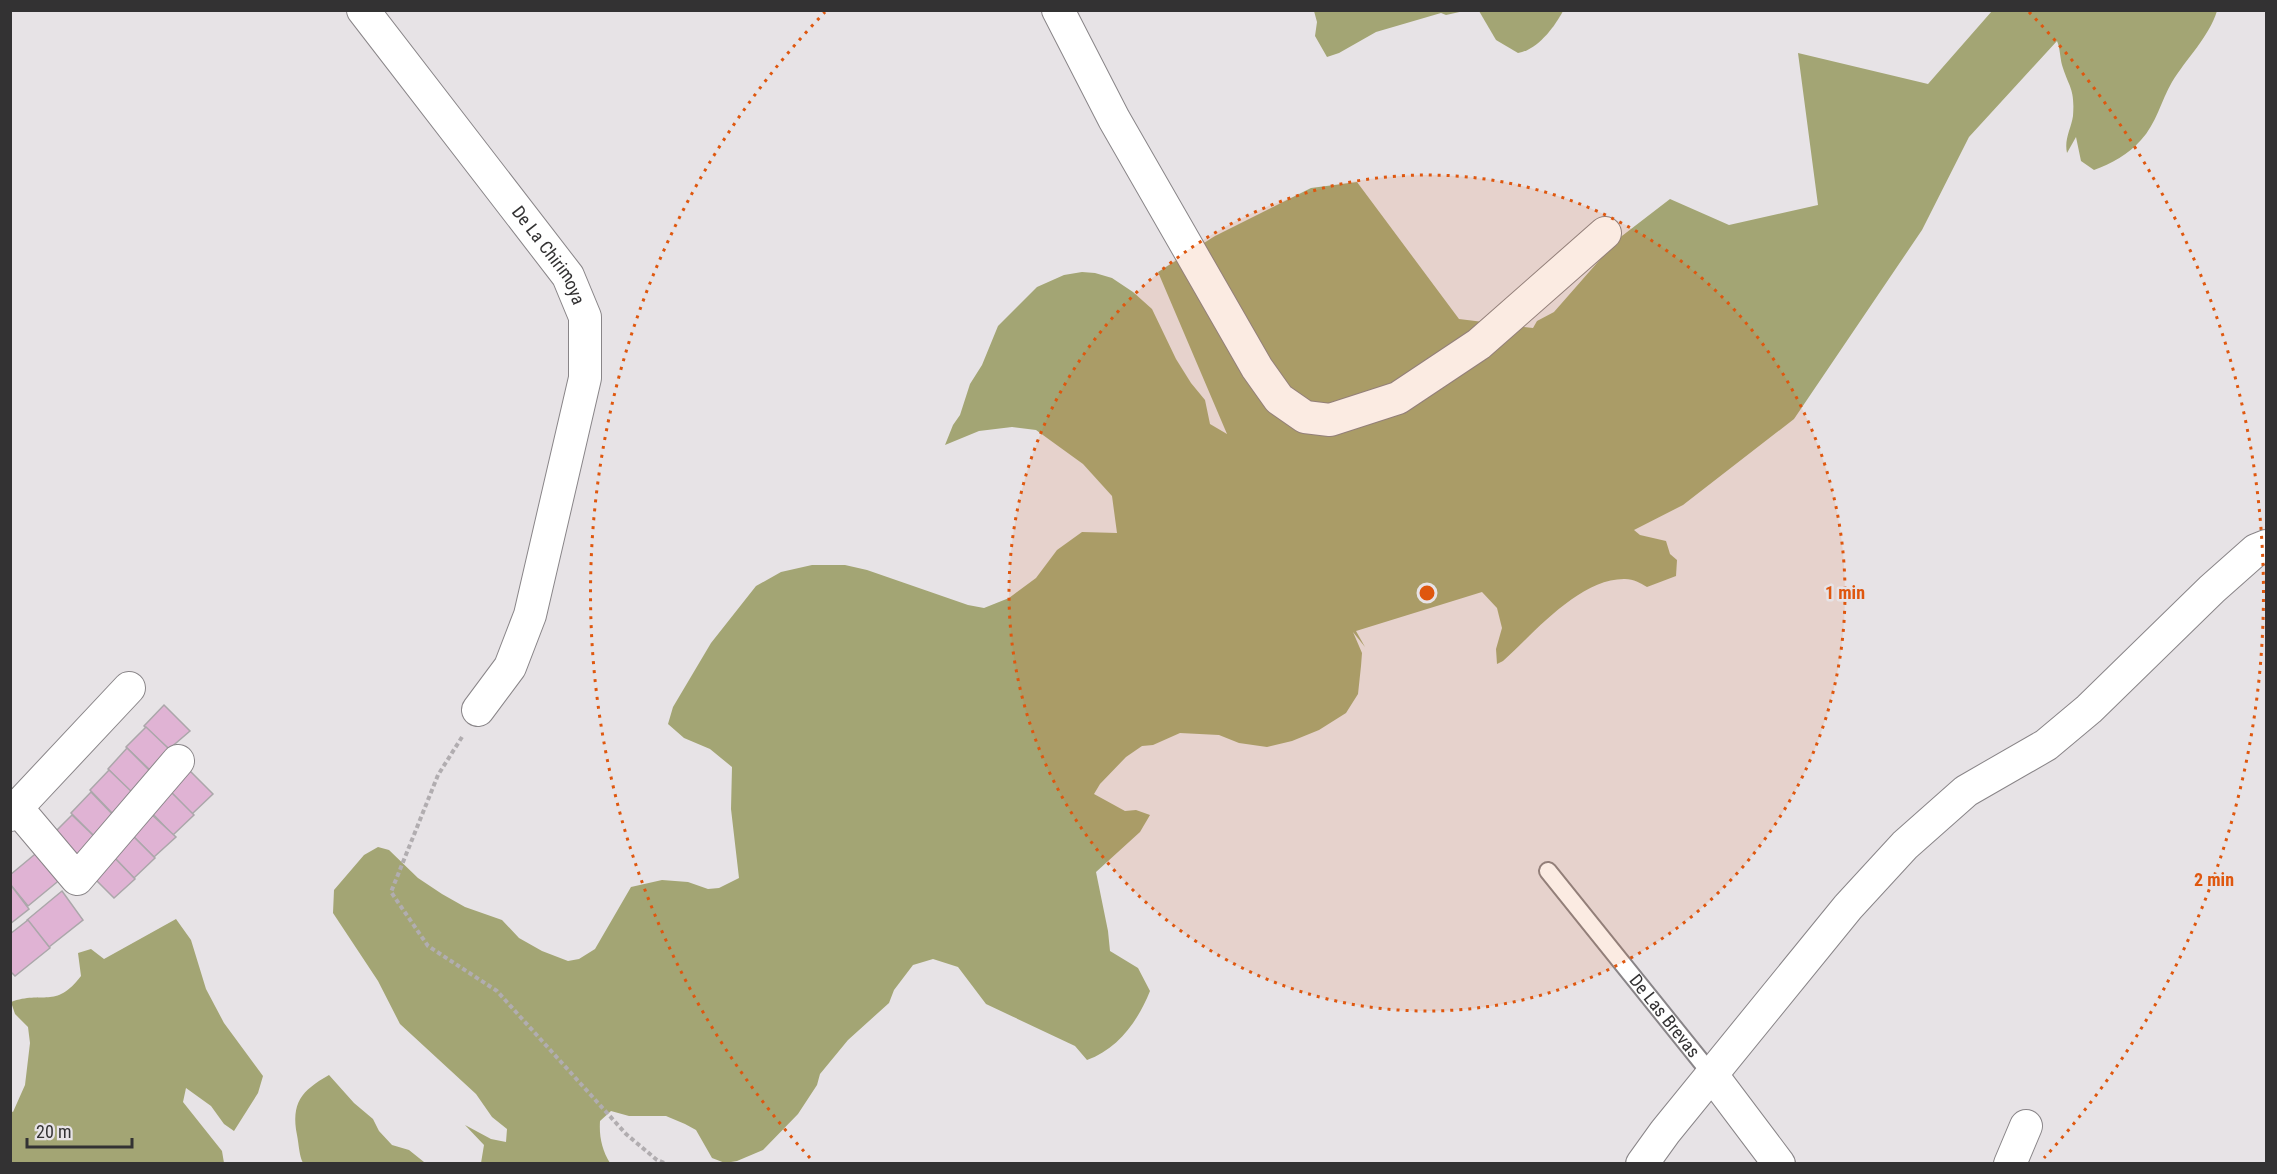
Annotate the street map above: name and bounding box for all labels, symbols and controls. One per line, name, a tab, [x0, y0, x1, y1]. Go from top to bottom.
street label: De La Chirimoya	[508, 202, 590, 307]
text: 1 min	[1825, 582, 1865, 603]
centre of rings	[1417, 583, 1437, 603]
text: 2 min	[2194, 869, 2234, 890]
street label: De Las Brevas	[1625, 970, 1705, 1061]
scale bar	[27, 1111, 132, 1149]
text: 20 m	[36, 1121, 71, 1142]

